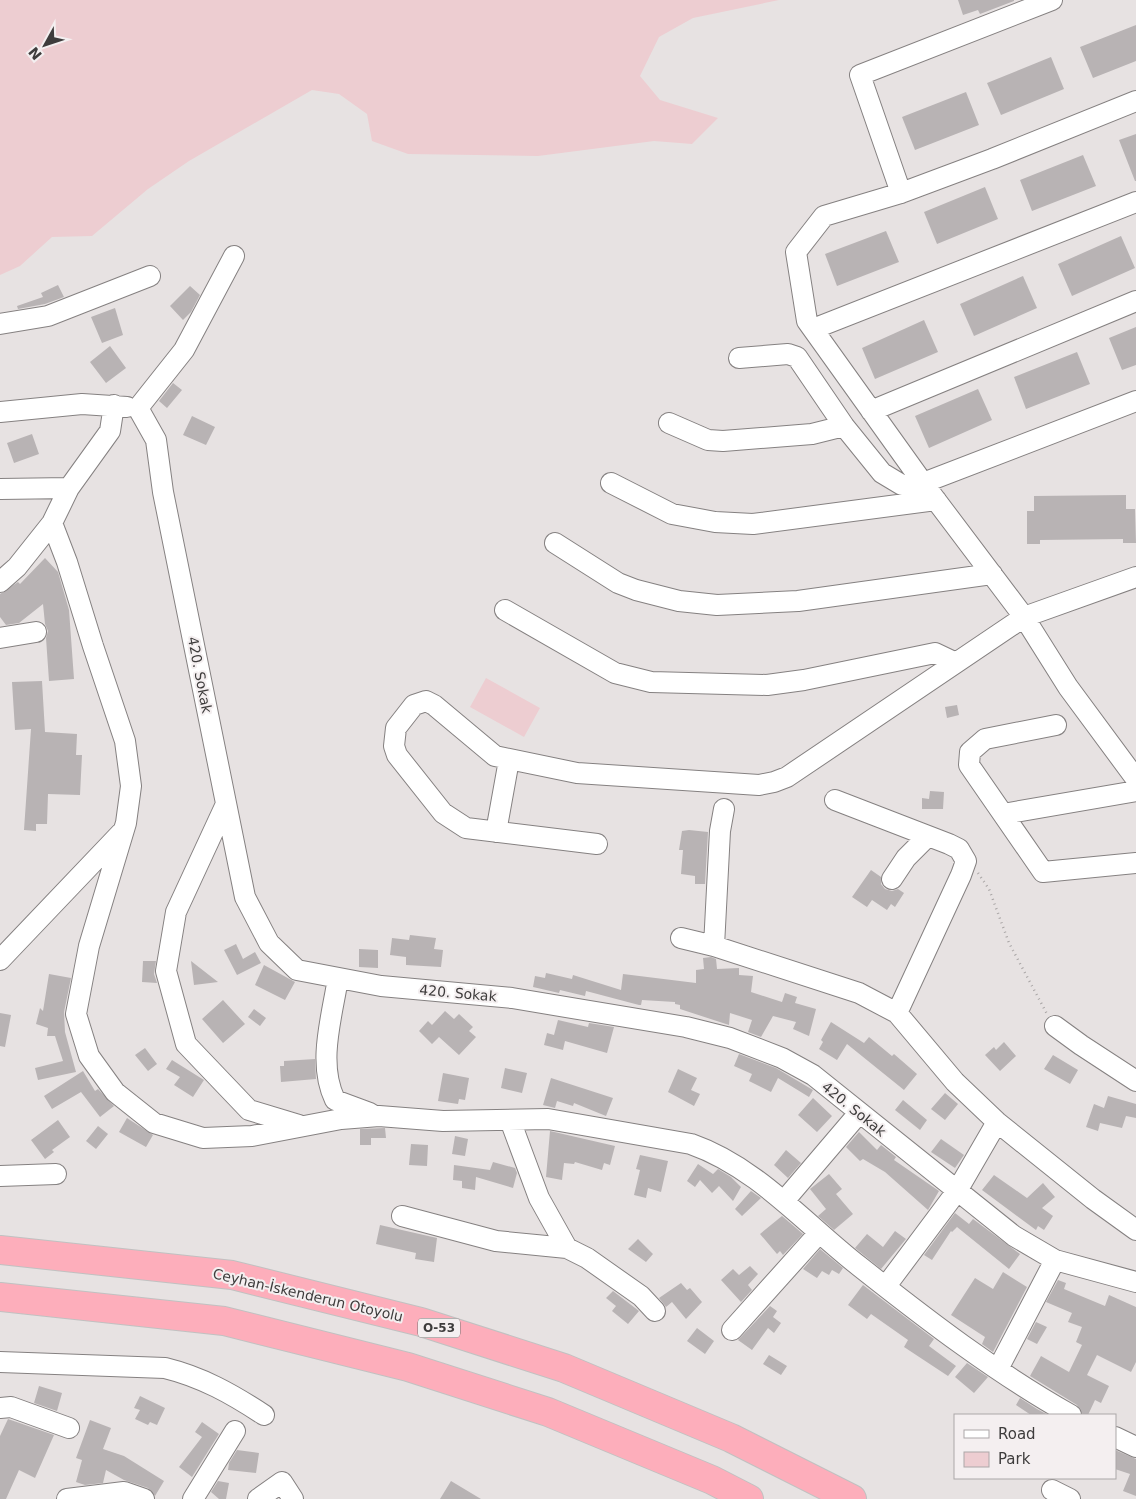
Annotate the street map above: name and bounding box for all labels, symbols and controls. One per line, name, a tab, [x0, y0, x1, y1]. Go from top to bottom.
north arrow	[20, 20, 70, 70]
text: N	[25, 44, 45, 63]
street label: 420. Sokak	[185, 635, 215, 715]
street label: 420. Sokak	[419, 982, 498, 1004]
street label: 420. Sokak	[819, 1078, 890, 1140]
street label: Ceyhan-İskenderun Otoyolu	[211, 1264, 405, 1325]
road number: O-53	[418, 1319, 460, 1338]
legend	[954, 1414, 1116, 1479]
text: Road	[998, 1425, 1036, 1443]
text: Park	[998, 1450, 1031, 1468]

